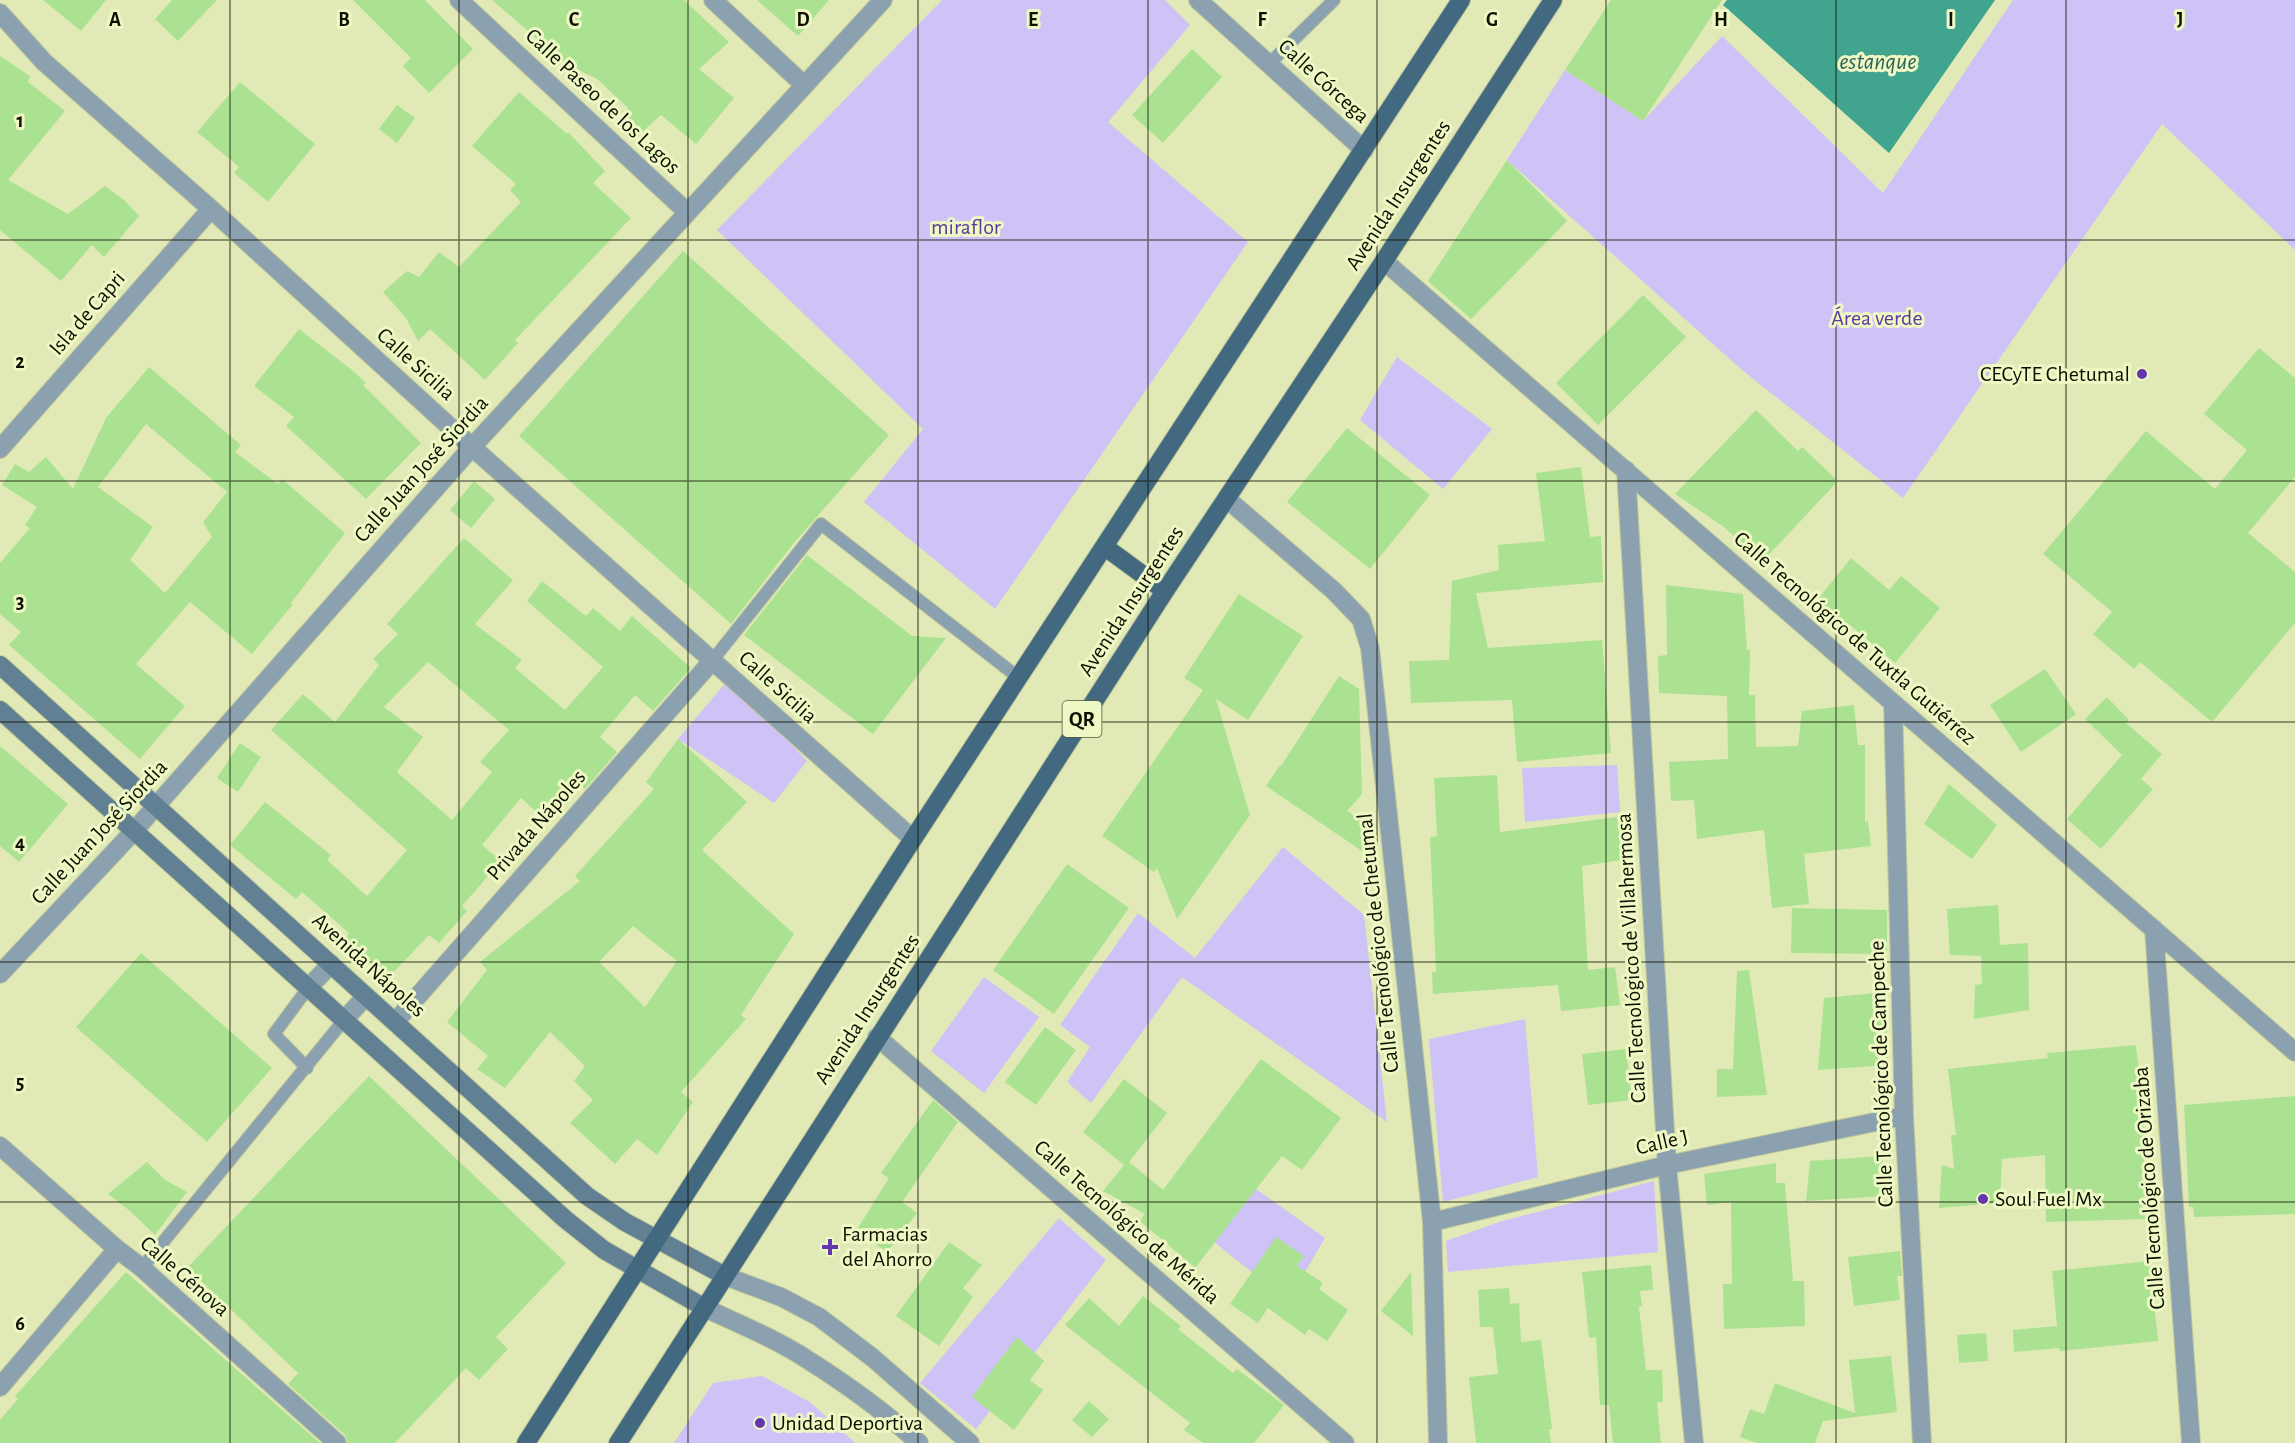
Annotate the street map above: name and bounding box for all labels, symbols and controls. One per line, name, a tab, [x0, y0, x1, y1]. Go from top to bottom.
text: A	[109, 10, 121, 30]
text: B	[338, 10, 350, 30]
text: C	[569, 10, 580, 30]
text: D	[796, 10, 810, 30]
text: E	[1028, 10, 1038, 30]
text: F	[1257, 10, 1267, 30]
text: G	[1486, 10, 1498, 30]
text: H	[1714, 10, 1728, 30]
text: I	[1948, 10, 1954, 30]
text: J	[2177, 10, 2183, 30]
street label: Calle Paseo de los Lagos	[522, 24, 684, 178]
street label: Calle Córcega	[1274, 35, 1374, 127]
water label: estanque	[1840, 50, 1916, 74]
text: 1	[16, 111, 24, 131]
street label: Avenida Insurgentes	[1341, 116, 1455, 274]
park label: miraflor	[931, 216, 1001, 238]
street label: Isla de Capri	[45, 267, 129, 359]
park label: Área verde	[1831, 306, 1923, 329]
street label: Calle Sicilia	[373, 323, 459, 405]
text: 2	[15, 352, 25, 372]
place label: CECyTE Chetumal	[1980, 363, 2130, 385]
marker: CECyTE Chetumal	[2135, 367, 2149, 381]
street label: Calle Juan José Siordia	[350, 392, 492, 546]
street label: Avenida Insurgentes	[1074, 522, 1188, 680]
street label: Calle Tecnológico de Tuxtla Gutiérrez	[1730, 527, 1980, 749]
text: 3	[16, 592, 24, 612]
street label: Calle Sicilia	[735, 646, 821, 728]
road number: QR	[1062, 701, 1102, 737]
street label: Calle Juan José Siordia	[27, 756, 171, 908]
street label: Privada Nápoles	[482, 766, 590, 884]
street label: Calle Tecnológico de Chetumal	[1353, 812, 1403, 1074]
street label: Calle Tecnológico de Villahermosa	[1612, 812, 1650, 1104]
text: 4	[15, 833, 25, 853]
street label: Avenida Nápoles	[308, 909, 430, 1021]
street label: Avenida Insurgentes	[810, 930, 924, 1088]
street label: Calle Tecnológico de Campeche	[1865, 940, 1897, 1208]
street label: Calle Tecnológico de Orizaba	[2130, 1066, 2168, 1310]
text: 5	[16, 1073, 24, 1093]
street label: Calle J	[1634, 1125, 1690, 1159]
street label: Calle Tecnológico de Mérida	[1030, 1136, 1224, 1308]
place label: Soul Fuel Mx	[1995, 1188, 2102, 1210]
marker: Soul Fuel Mx	[1976, 1192, 1990, 1206]
place label: Farmacias del Ahorro	[842, 1223, 932, 1270]
street label: Calle Génova	[136, 1232, 234, 1320]
marker: Farmacias del Ahorro	[823, 1240, 837, 1254]
text: 6	[15, 1314, 25, 1334]
place label: Unidad Deportiva	[772, 1412, 923, 1434]
marker: Unidad Deportiva	[753, 1416, 767, 1430]

